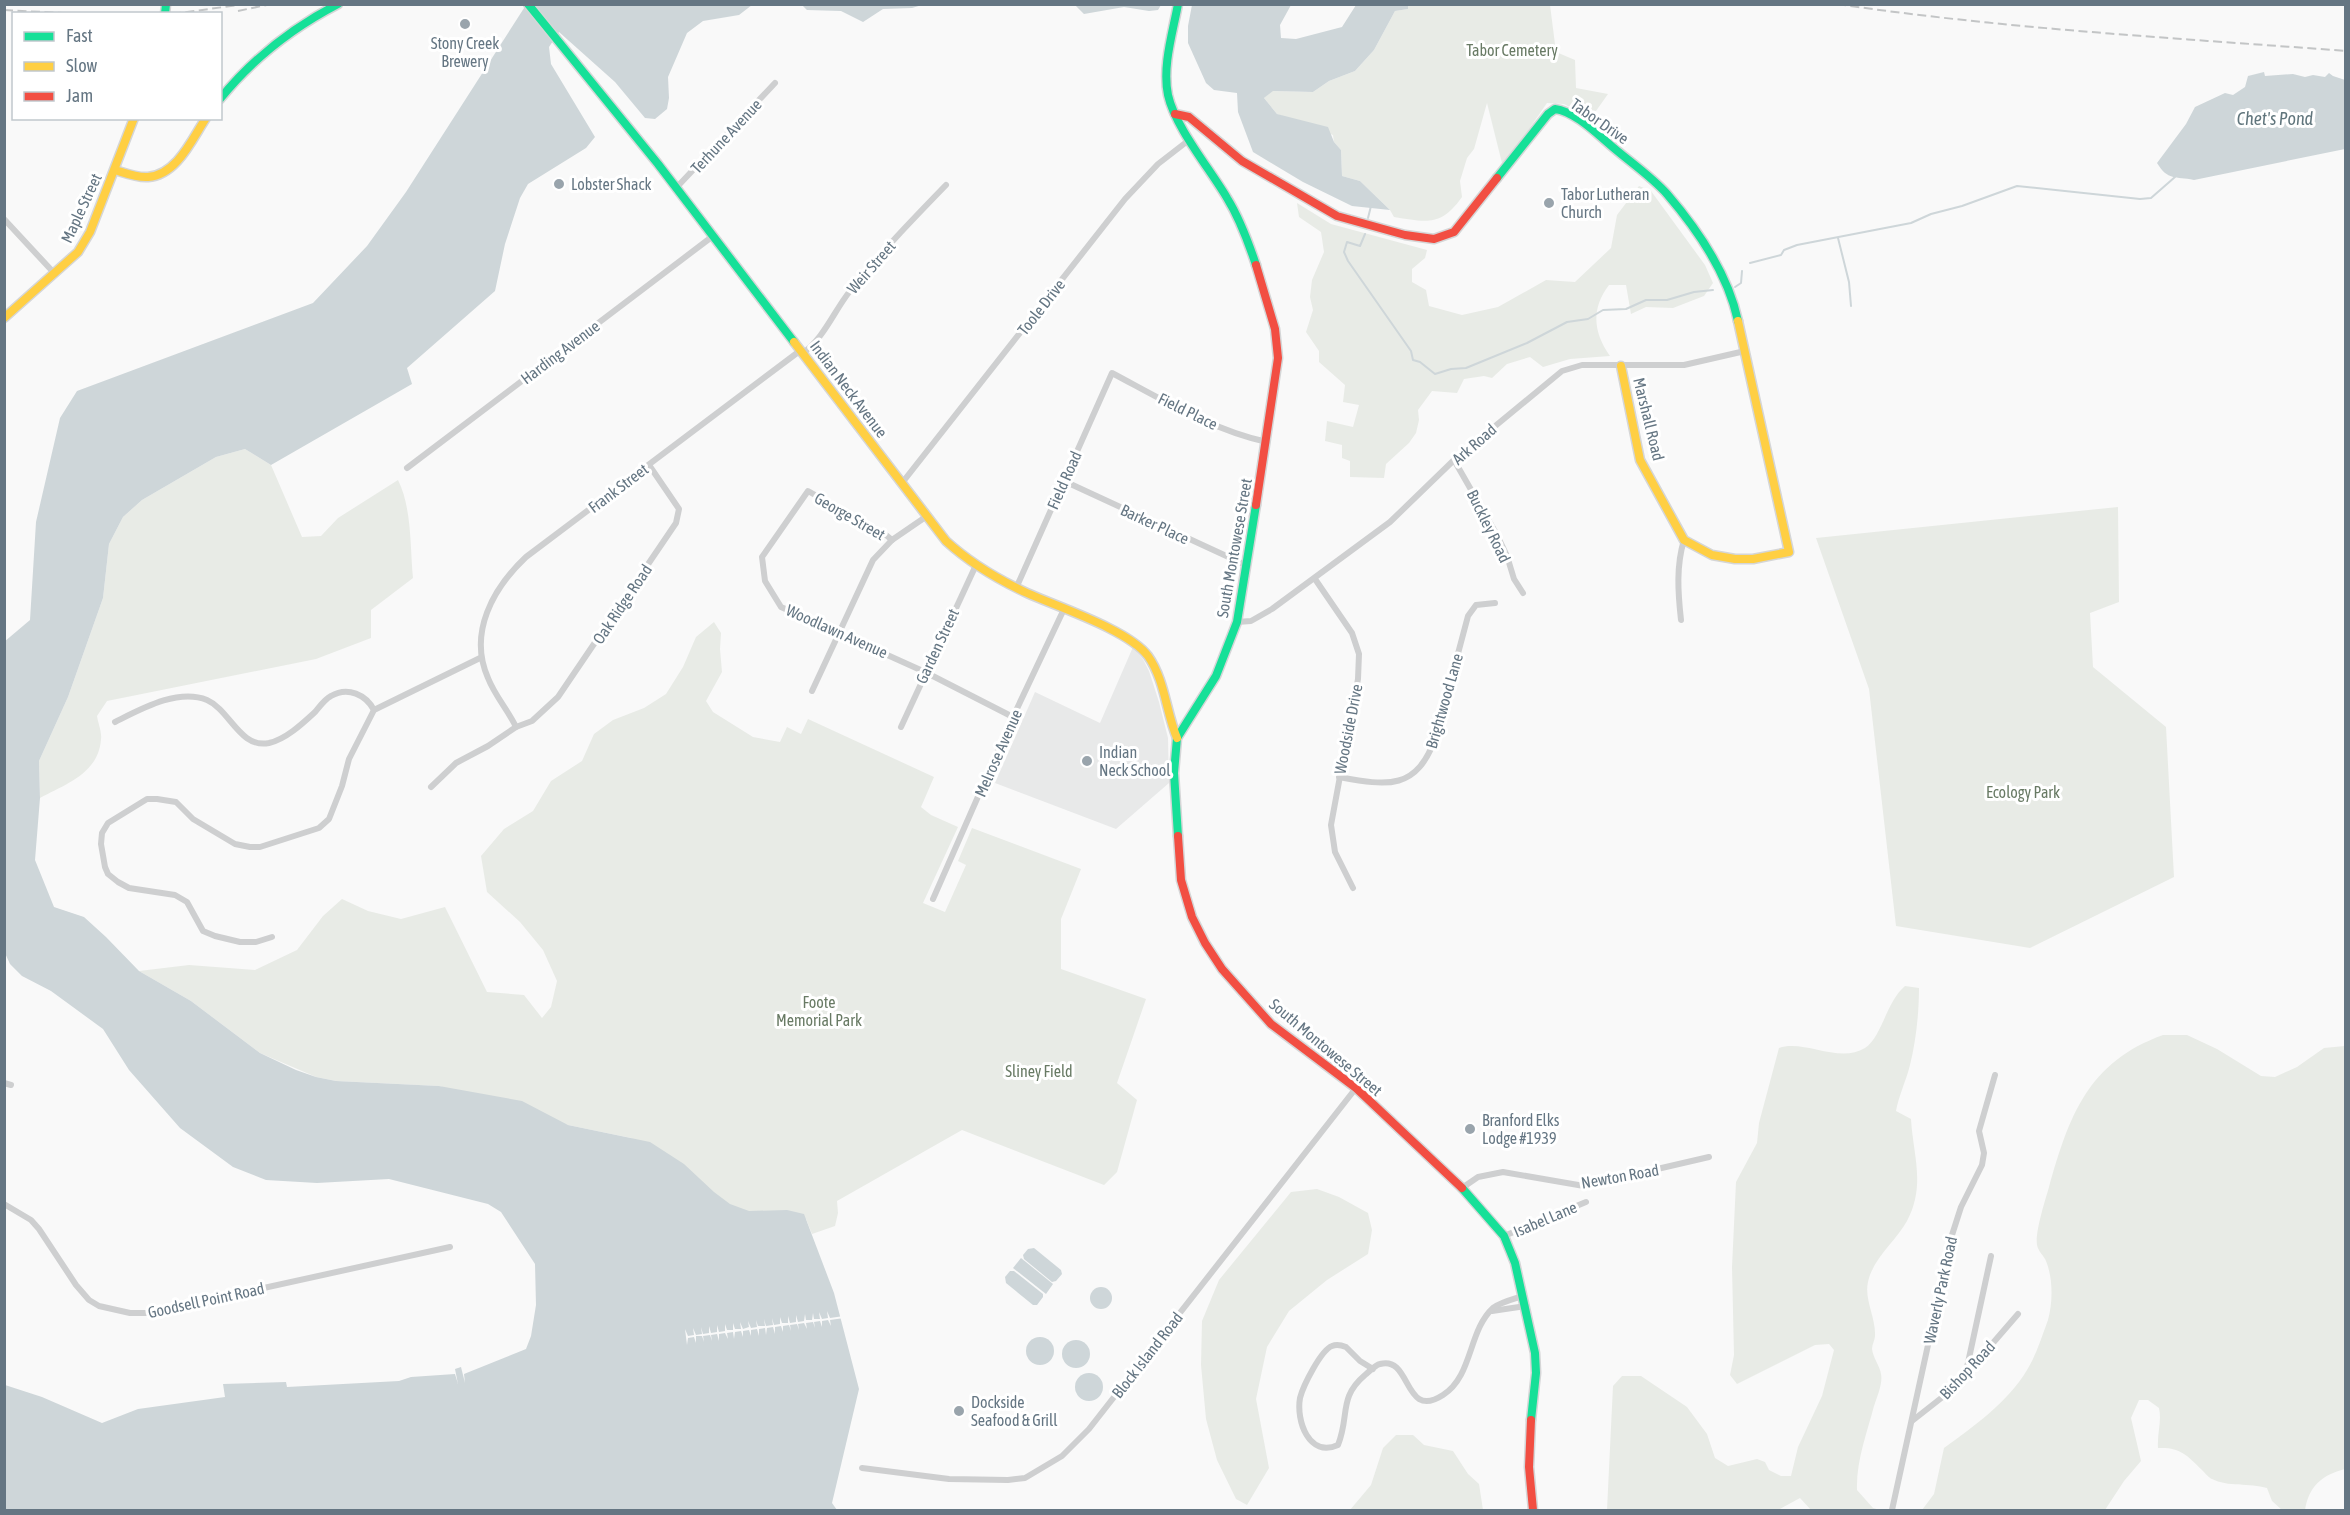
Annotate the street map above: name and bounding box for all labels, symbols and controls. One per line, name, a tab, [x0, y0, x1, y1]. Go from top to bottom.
legend	[12, 12, 222, 120]
marker: Stony Creek Brewery	[458, 17, 472, 31]
text: Fast	[66, 25, 93, 46]
place label: Stony Creek Brewery	[431, 34, 499, 71]
park label: Tabor Cemetery	[1466, 41, 1558, 60]
text: Slow	[66, 55, 97, 76]
text: Jam	[66, 85, 93, 106]
street label: Terhune Avenue	[687, 95, 765, 177]
street label: Tabor Drive	[1568, 95, 1632, 147]
water label: Chet's Pond	[2237, 108, 2314, 129]
street label: Maple Street	[57, 170, 106, 246]
place label: Lobster Shack	[571, 175, 651, 193]
marker: Lobster Shack	[552, 177, 566, 191]
place label: Tabor Lutheran Church	[1561, 185, 1650, 221]
marker: Tabor Lutheran Church	[1542, 196, 1556, 210]
street label: Weir Street	[843, 237, 899, 297]
street label: Toole Drive	[1014, 276, 1068, 338]
street label: Harding Avenue	[517, 317, 603, 388]
street label: Indian Neck Avenue	[807, 337, 891, 441]
street label: Marshall Road	[1630, 376, 1668, 462]
street label: Field Place	[1155, 389, 1221, 433]
street label: Ark Road	[1448, 420, 1500, 468]
street label: Field Road	[1043, 448, 1085, 512]
street label: Frank Street	[585, 459, 652, 516]
street label: South Montowese Street	[1213, 477, 1255, 619]
street label: Buckley Road	[1463, 487, 1514, 566]
street label: George Street	[811, 489, 889, 544]
street label: Barker Place	[1118, 500, 1192, 548]
street label: Oak Ridge Road	[589, 561, 656, 648]
street label: Woodlawn Avenue	[783, 601, 891, 661]
street label: Garden Street	[912, 605, 962, 686]
street label: Brightwood Lane	[1422, 651, 1467, 751]
street label: Woodside Drive	[1330, 683, 1366, 775]
street label: Melrose Avenue	[971, 706, 1025, 800]
place label: Indian Neck School	[1099, 743, 1171, 779]
marker: Indian Neck School	[1080, 754, 1094, 768]
park label: Ecology Park	[1986, 783, 2060, 802]
park label: Foote Memorial Park	[776, 993, 862, 1029]
street label: South Montowese Street	[1266, 995, 1386, 1100]
park label: Sliney Field	[1005, 1062, 1073, 1081]
place label: Branford Elks Lodge #1939	[1482, 1111, 1560, 1148]
marker: Branford Elks Lodge #1939	[1463, 1122, 1477, 1136]
street label: Newton Road	[1580, 1160, 1660, 1192]
street label: Isabel Lane	[1511, 1198, 1579, 1240]
street label: Waverly Park Road	[1920, 1235, 1961, 1346]
street label: Goodsell Point Road	[146, 1279, 266, 1321]
street label: Block Island Road	[1108, 1309, 1186, 1401]
street label: Bishop Road	[1936, 1337, 1999, 1403]
place label: Dockside Seafood & Grill	[971, 1393, 1058, 1429]
marker: Dockside Seafood & Grill	[952, 1404, 966, 1418]

